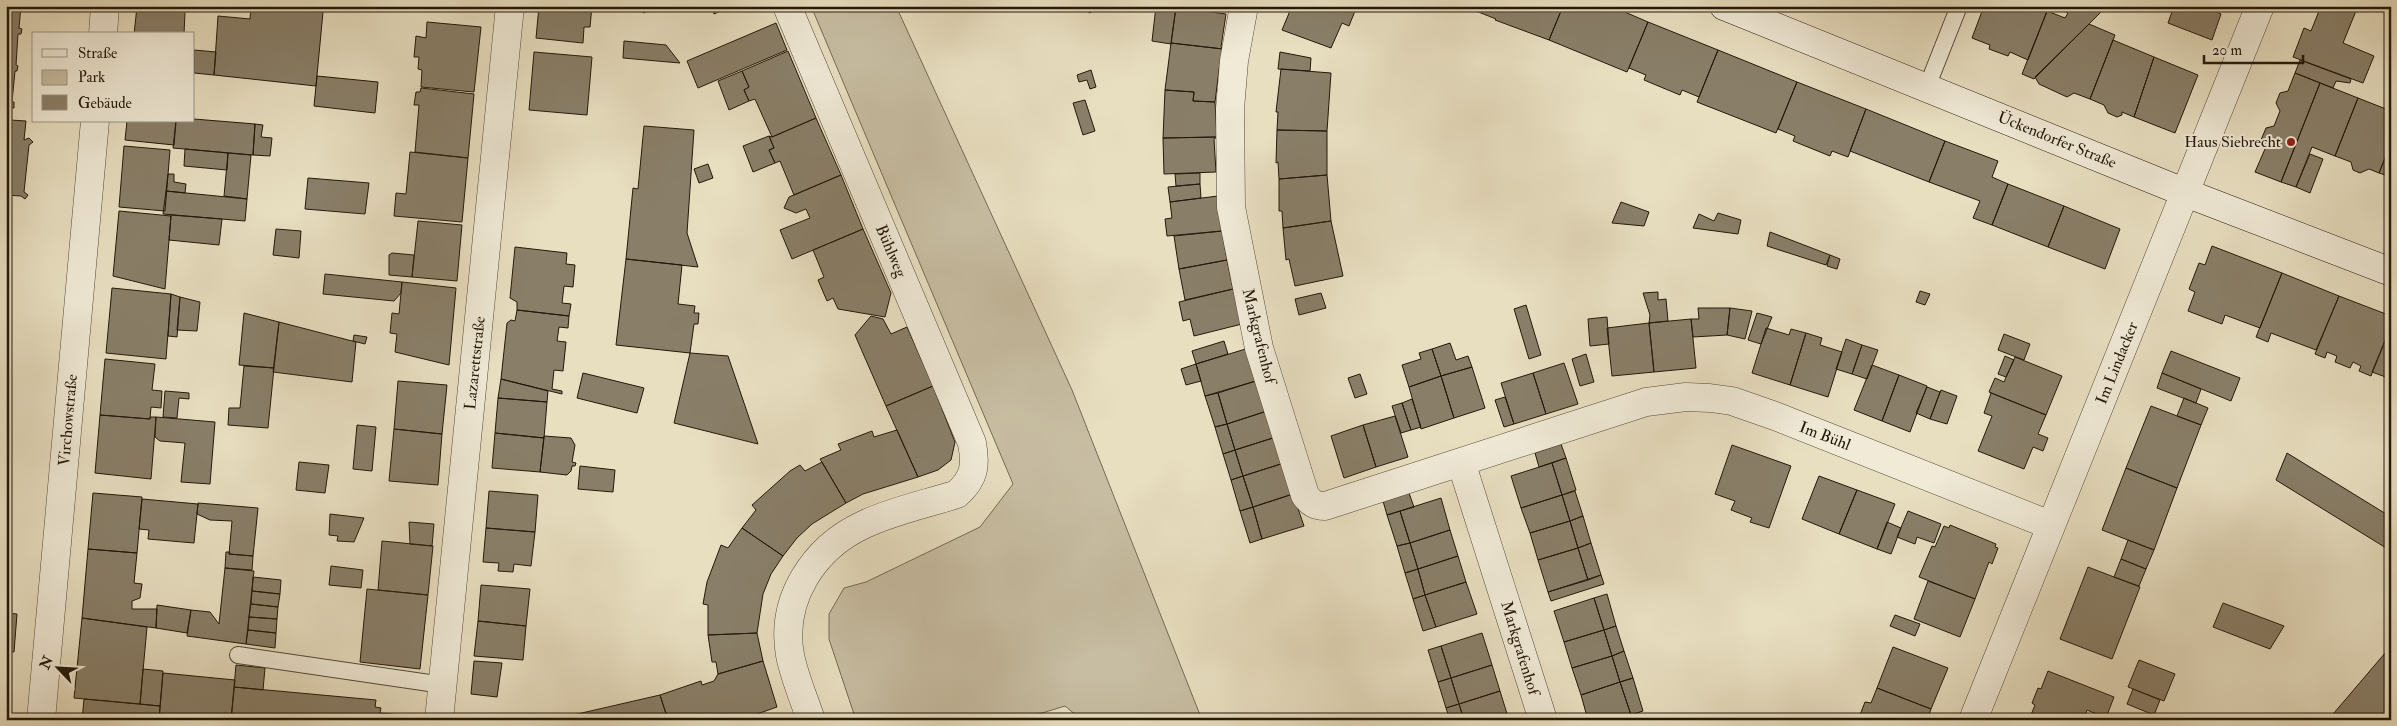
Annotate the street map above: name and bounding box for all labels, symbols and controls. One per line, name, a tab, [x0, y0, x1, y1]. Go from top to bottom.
legend	[32, 32, 195, 122]
scale bar	[2204, 32, 2303, 64]
text: 20 m	[2212, 41, 2242, 60]
text: Straße	[78, 44, 117, 63]
text: Park	[78, 68, 105, 87]
text: Gebäude	[78, 94, 132, 113]
street label: Ückendorfer Straße	[1995, 107, 2120, 173]
place label: Haus Siebrecht	[2184, 132, 2281, 152]
marker: Haus Siebrecht	[2285, 136, 2297, 148]
street label: Bühlweg	[871, 222, 911, 281]
street label: Markgrafenhof	[1238, 286, 1281, 388]
street label: Lazarettstraße	[460, 315, 490, 411]
street label: Im Lindacker	[2091, 319, 2143, 407]
street label: Virchowstraße	[54, 373, 82, 467]
street label: Im Bühl	[1796, 417, 1854, 455]
street label: Markgrafenhof	[1496, 599, 1545, 700]
north arrow	[32, 644, 82, 694]
text: N	[36, 653, 57, 673]

